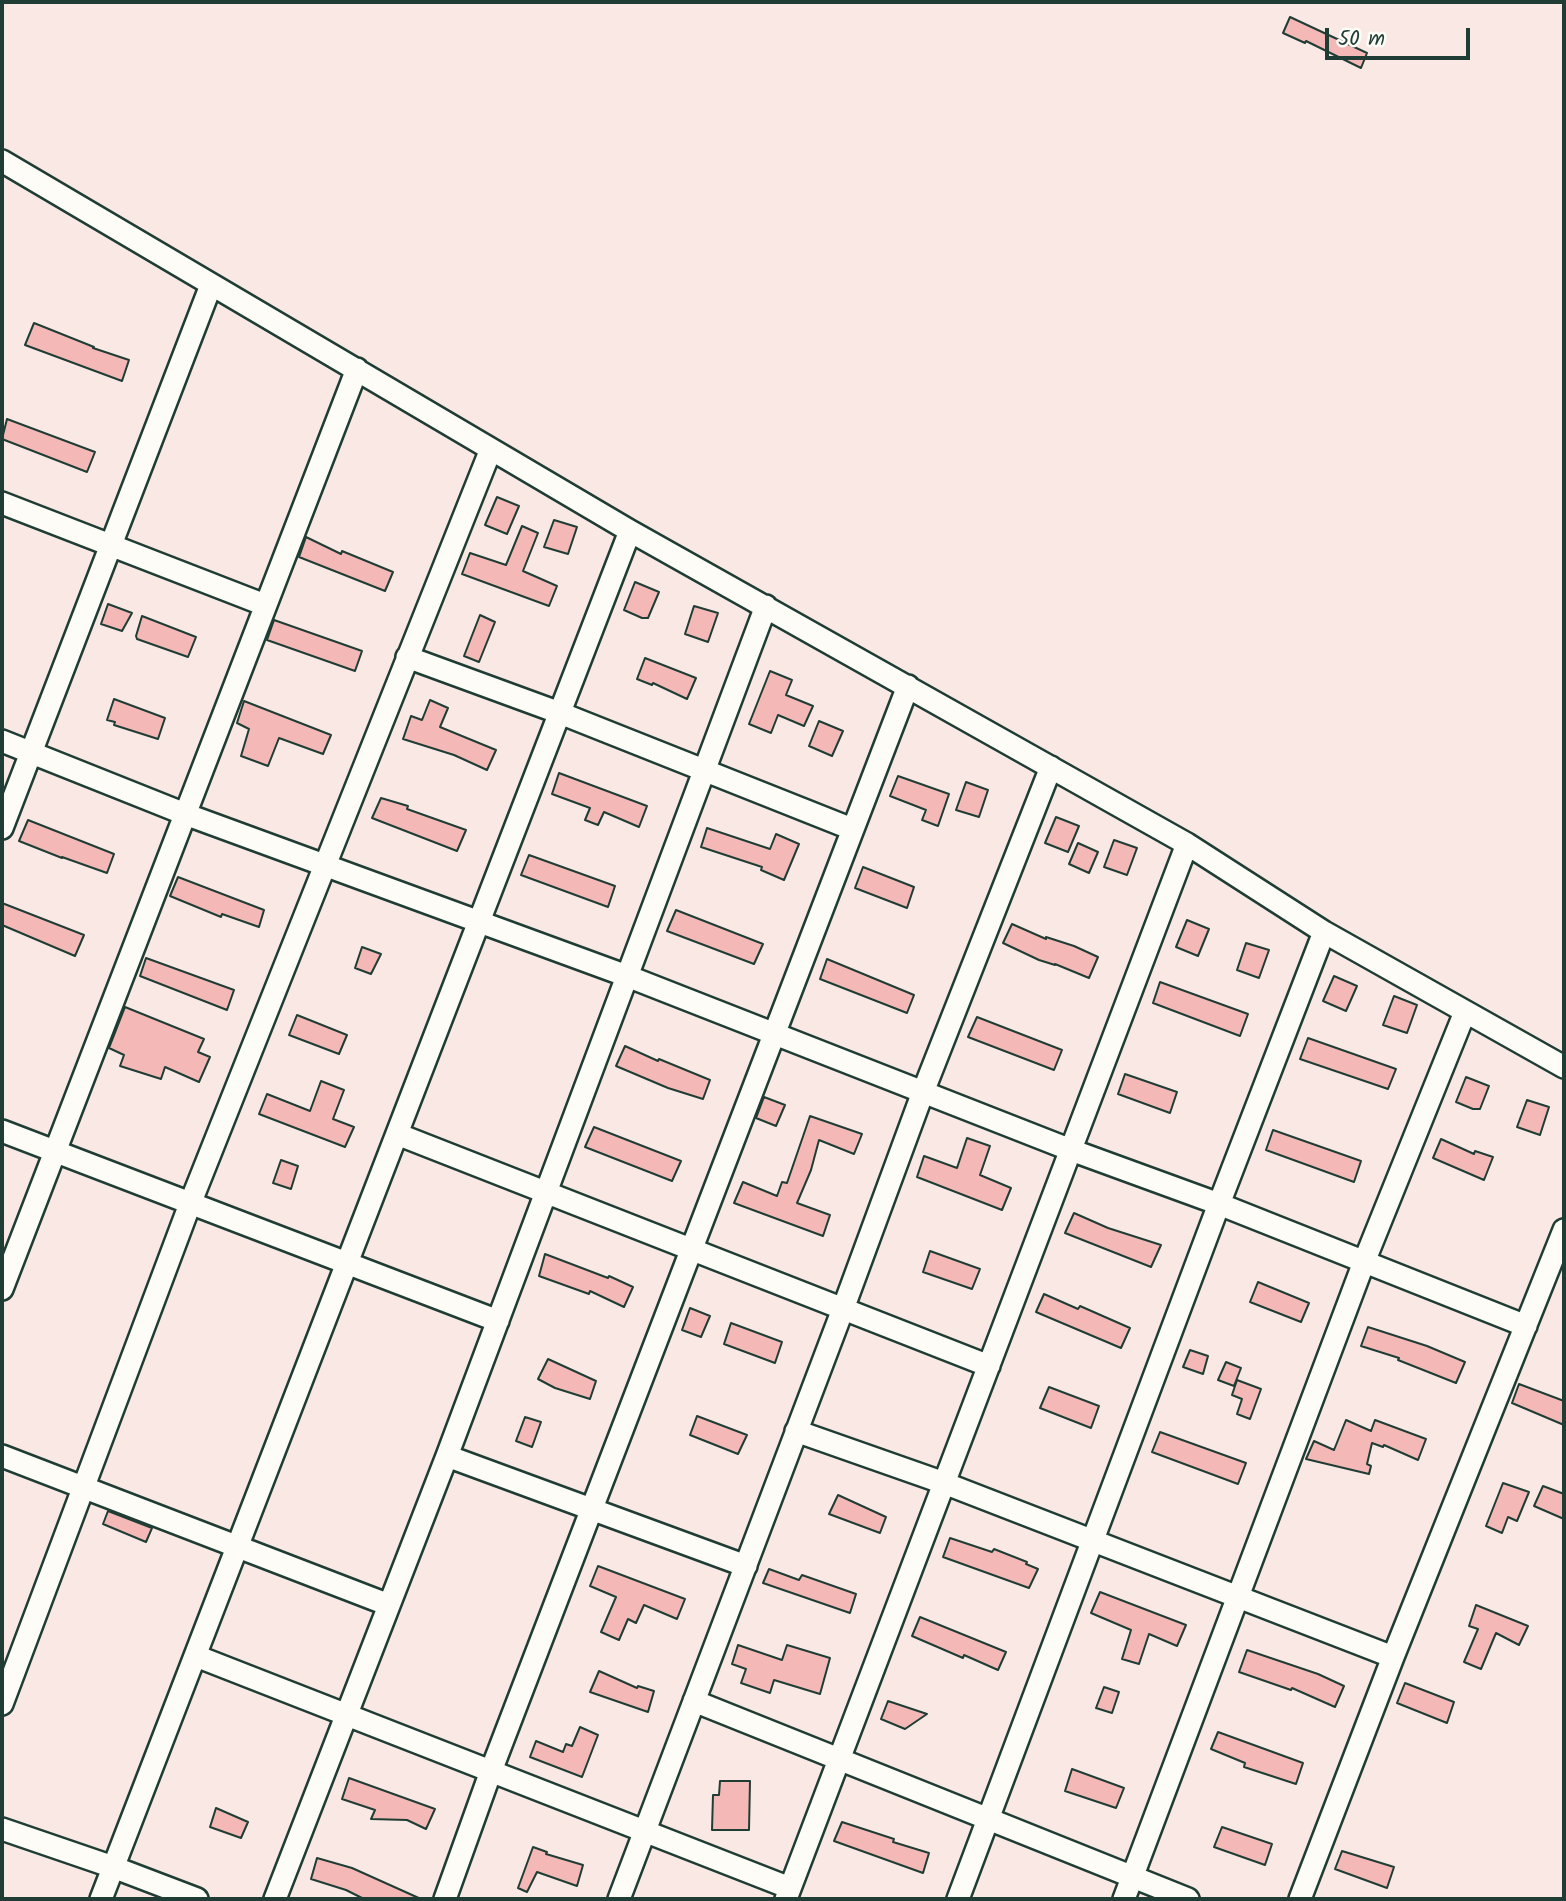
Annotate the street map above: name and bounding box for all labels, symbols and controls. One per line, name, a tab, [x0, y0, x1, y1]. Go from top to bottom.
scale bar	[1328, 14, 1473, 58]
text: 50 m	[1338, 23, 1385, 56]

